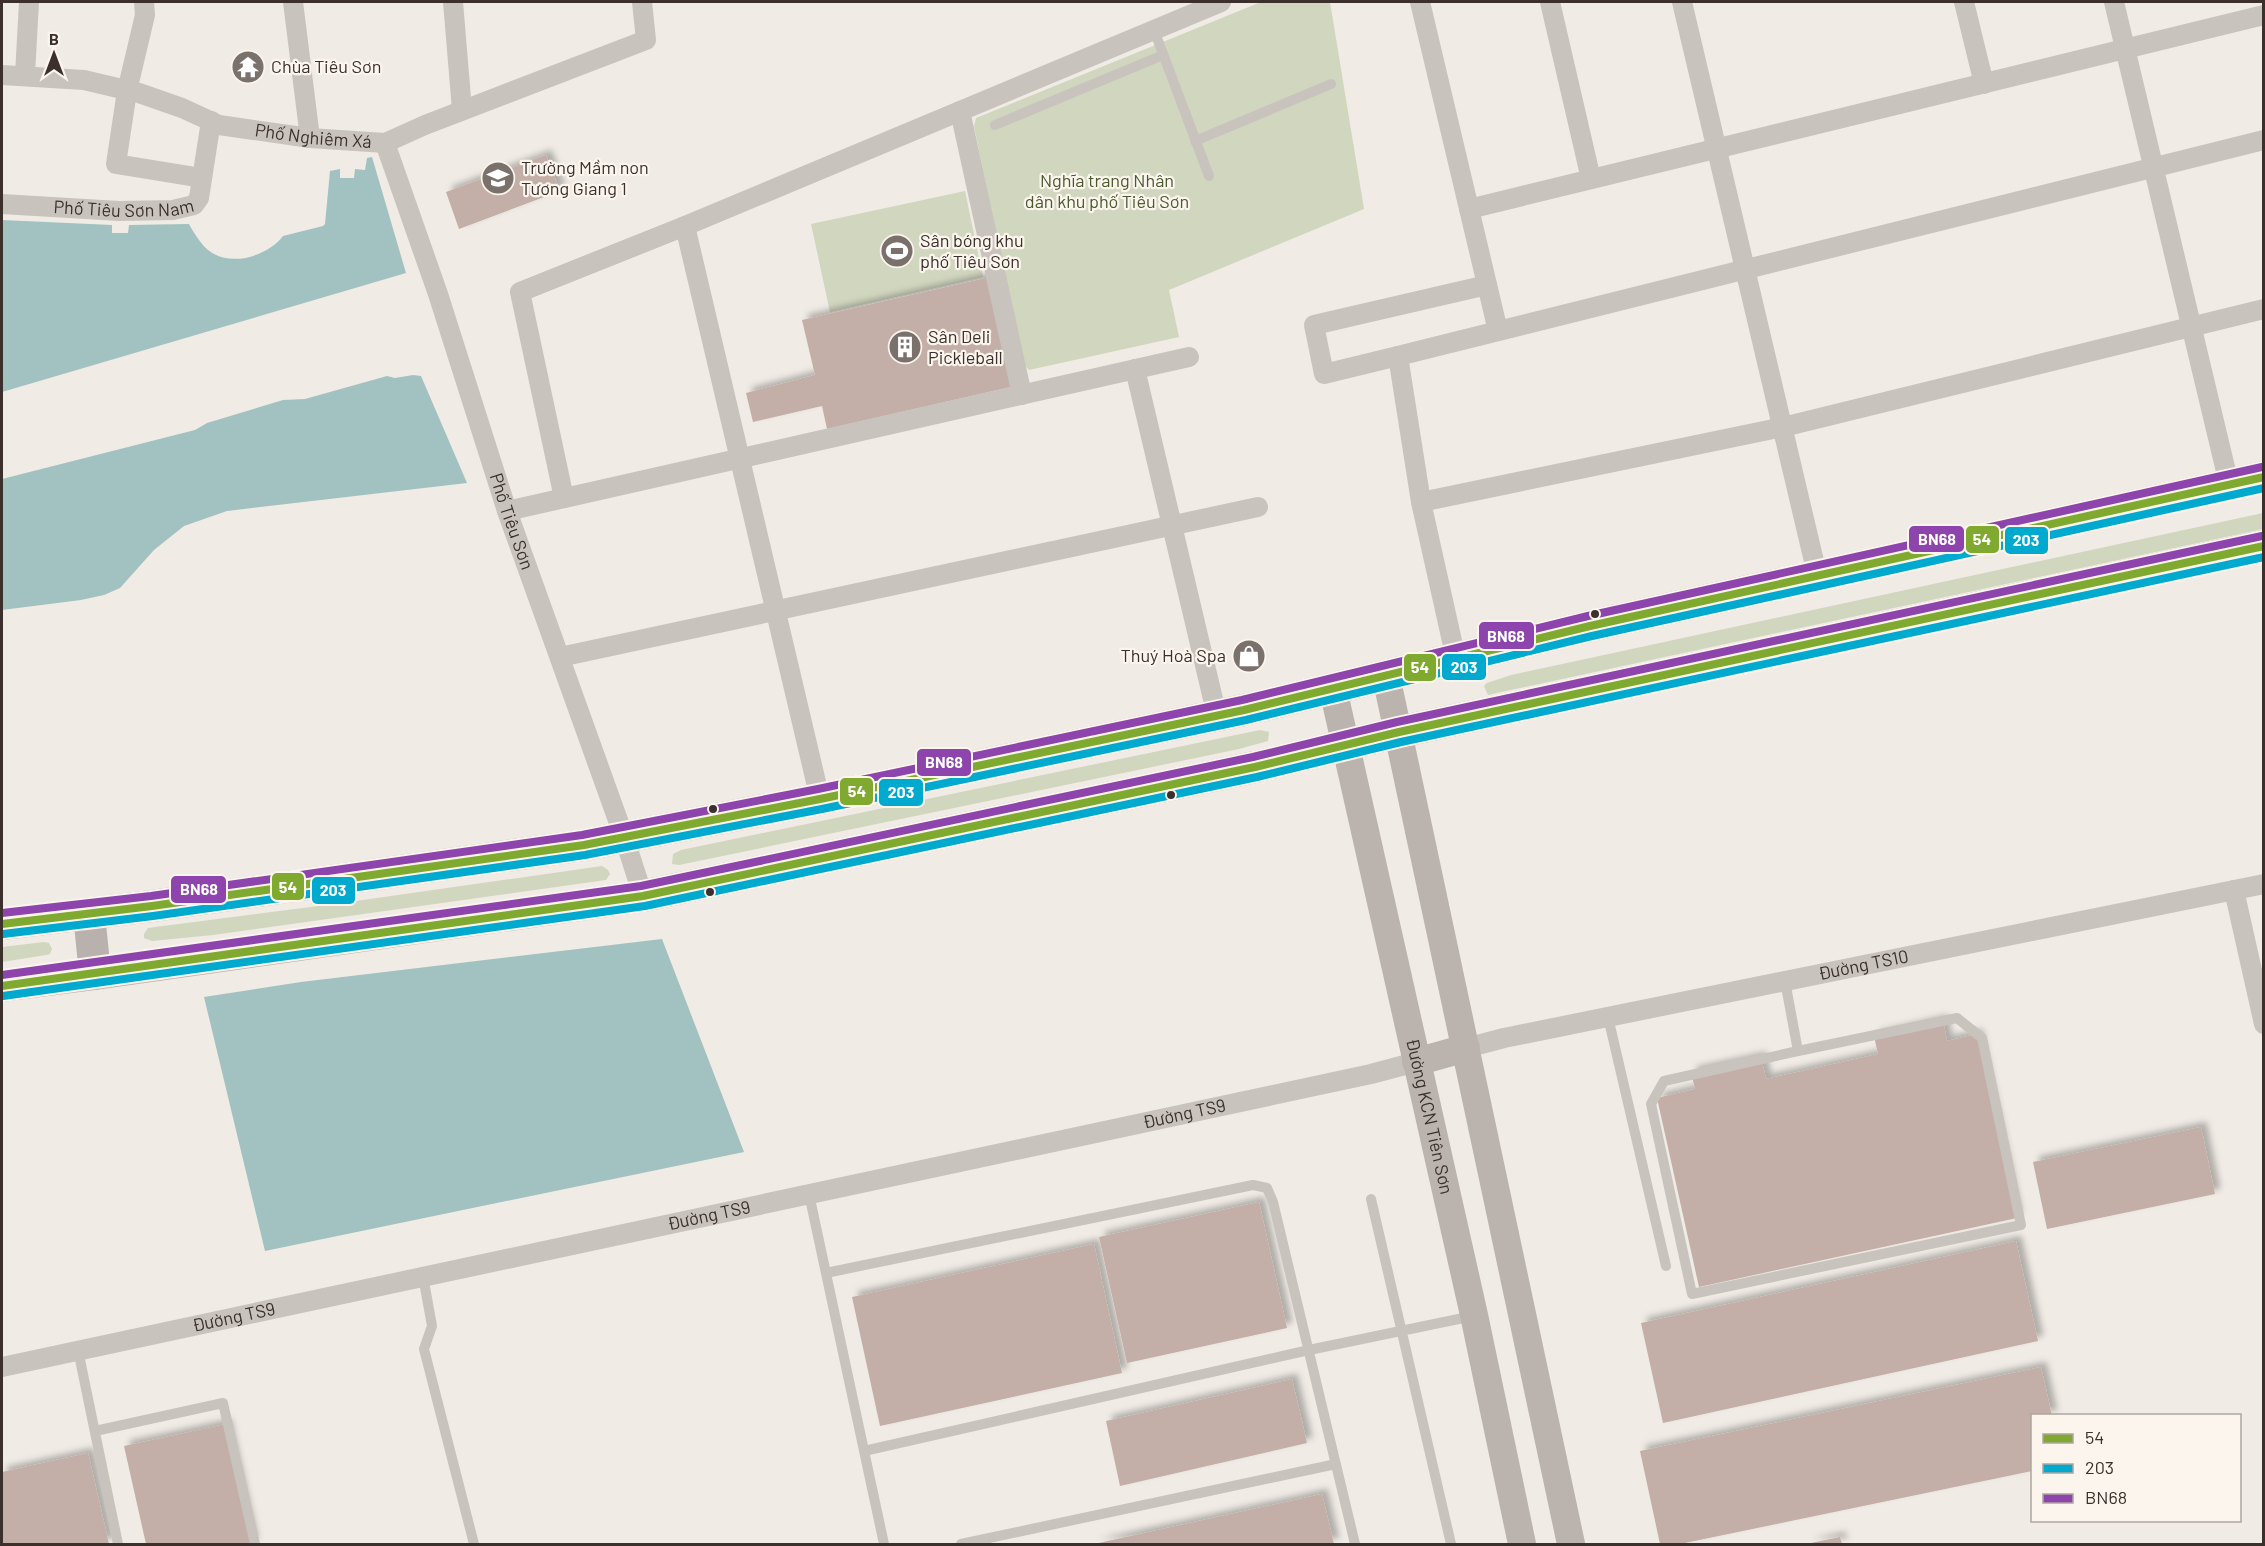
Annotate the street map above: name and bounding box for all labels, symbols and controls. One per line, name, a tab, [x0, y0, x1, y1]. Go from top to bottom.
north arrow	[24, 24, 84, 84]
text: B	[49, 29, 59, 48]
temple icon: Chùa Tiêu Sơn	[230, 49, 266, 85]
place label: Chùa Tiêu Sơn	[271, 55, 381, 77]
street label: Phố Nghiêm Xá	[254, 118, 372, 152]
place label: Trường Mầm non Tương Giang 1	[521, 156, 649, 199]
school or university icon: Trường Mầm non Tương Giang 1	[480, 160, 516, 196]
park label: Nghĩa trang Nhân dân khu phố Tiêu Sơn	[1025, 169, 1189, 212]
street label: Phố Tiêu Sơn Nam	[53, 193, 196, 221]
place label: Sân bóng khu phố Tiêu Sơn	[920, 229, 1024, 272]
sports icon: Sân bóng khu phố Tiêu Sơn	[879, 233, 915, 269]
place label: Sân Deli Pickleball	[928, 325, 1003, 368]
building icon: Sân Deli Pickleball	[887, 329, 923, 365]
street label: Phố Tiêu Sơn	[486, 470, 539, 572]
line badge: BN68	[1908, 525, 1965, 553]
line badge: 54	[1965, 525, 2000, 554]
line badge: 203	[2004, 526, 2049, 555]
text: BN68	[1918, 529, 1956, 548]
text: 54	[1973, 529, 1991, 548]
text: 203	[2013, 530, 2039, 549]
unlabelled marker	[1589, 608, 1601, 620]
line badge: BN68	[1478, 621, 1535, 650]
text: BN68	[1487, 626, 1525, 645]
shop icon: Thuý Hoà Spa	[1231, 638, 1267, 674]
place label: Thuý Hoà Spa	[1121, 644, 1226, 666]
line badge: 54	[1403, 653, 1437, 682]
line badge: 203	[1441, 653, 1487, 681]
text: 54	[1411, 657, 1429, 676]
text: 203	[1451, 657, 1477, 676]
line badge: BN68	[916, 748, 972, 777]
text: BN68	[925, 752, 963, 771]
line badge: 54	[839, 777, 874, 806]
line badge: 203	[878, 778, 924, 807]
text: 54	[848, 781, 866, 800]
text: 203	[888, 782, 914, 801]
unlabelled marker	[1165, 789, 1177, 801]
unlabelled marker	[707, 803, 719, 815]
line badge: 54	[271, 872, 305, 901]
line badge: BN68	[170, 875, 227, 904]
line badge: 203	[311, 876, 356, 905]
text: 54	[279, 877, 297, 896]
text: BN68	[180, 879, 218, 898]
text: 203	[320, 880, 346, 899]
unlabelled marker	[704, 886, 716, 898]
street label: Đường TS10	[1816, 944, 1910, 984]
street label: Đường KCN Tiên Sơn	[1402, 1036, 1458, 1196]
street label: Đường TS9	[1140, 1093, 1228, 1133]
street label: Đường TS9	[665, 1195, 752, 1234]
street label: Đường TS9	[190, 1297, 277, 1336]
legend	[2031, 1414, 2241, 1522]
text: 54	[2085, 1426, 2104, 1448]
text: 203	[2085, 1456, 2114, 1478]
text: BN68	[2085, 1486, 2127, 1508]

